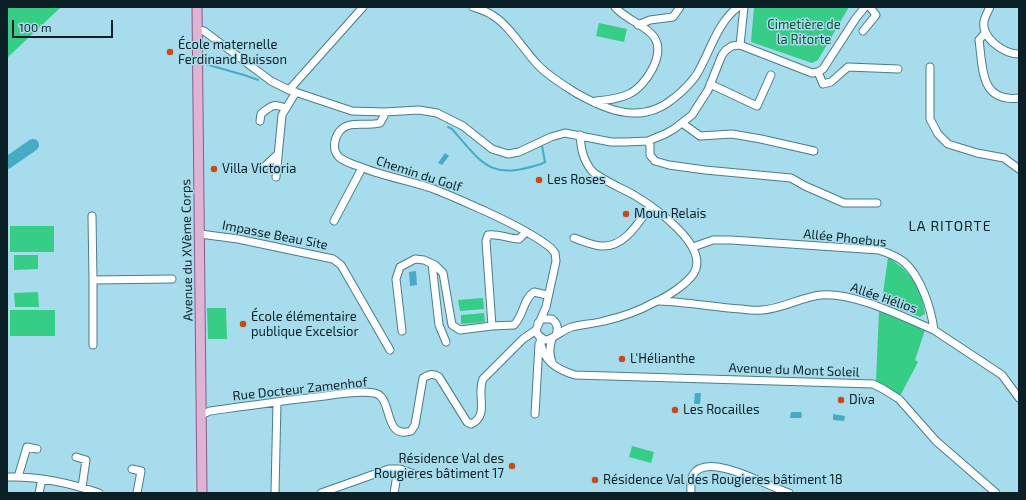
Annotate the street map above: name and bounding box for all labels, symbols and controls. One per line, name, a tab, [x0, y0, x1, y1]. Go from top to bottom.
scale bar	[14, 12, 115, 38]
park label: Cimetière de la Ritorte	[767, 17, 841, 48]
text: 100 m	[19, 20, 51, 34]
place label: École maternelle Ferdinand Buisson	[178, 37, 287, 68]
marker: École maternelle Ferdinand Buisson	[165, 47, 175, 57]
street label: Chemin du Golf	[374, 153, 464, 195]
place label: Villa Victoria	[222, 161, 296, 177]
marker: Villa Victoria	[209, 164, 219, 174]
place label: Les Roses	[547, 172, 606, 188]
marker: Les Roses	[534, 175, 544, 185]
street label: Avenue du XVème Corps	[178, 179, 196, 321]
place label: Moun Relais	[634, 206, 706, 222]
marker: Moun Relais	[621, 209, 631, 219]
street label: Impasse Beau Site	[221, 217, 329, 253]
district label: LA RITORTE	[908, 218, 992, 234]
street label: Allée Phoebus	[803, 226, 887, 250]
street label: Allée Hélios	[849, 279, 919, 317]
place label: École élémentaire publique Excelsior	[251, 309, 359, 340]
marker: École élémentaire publique Excelsior	[238, 319, 248, 329]
place label: L'Hélianthe	[630, 351, 695, 367]
marker: L'Hélianthe	[617, 354, 627, 364]
street label: Avenue du Mont Soleil	[728, 360, 860, 380]
street label: Rue Docteur Zamenhof	[232, 374, 368, 404]
place label: Diva	[849, 392, 875, 408]
marker: Diva	[836, 395, 846, 405]
place label: Les Rocailles	[683, 402, 760, 418]
marker: Les Rocailles	[670, 405, 680, 415]
place label: Résidence Val des Rougieres bâtiment 17	[374, 451, 504, 482]
marker: Résidence Val des Rougieres bâtiment 17	[507, 461, 517, 471]
place label: Résidence Val des Rougieres bâtiment 18	[603, 472, 843, 488]
marker: Résidence Val des Rougieres bâtiment 18	[590, 475, 600, 485]

